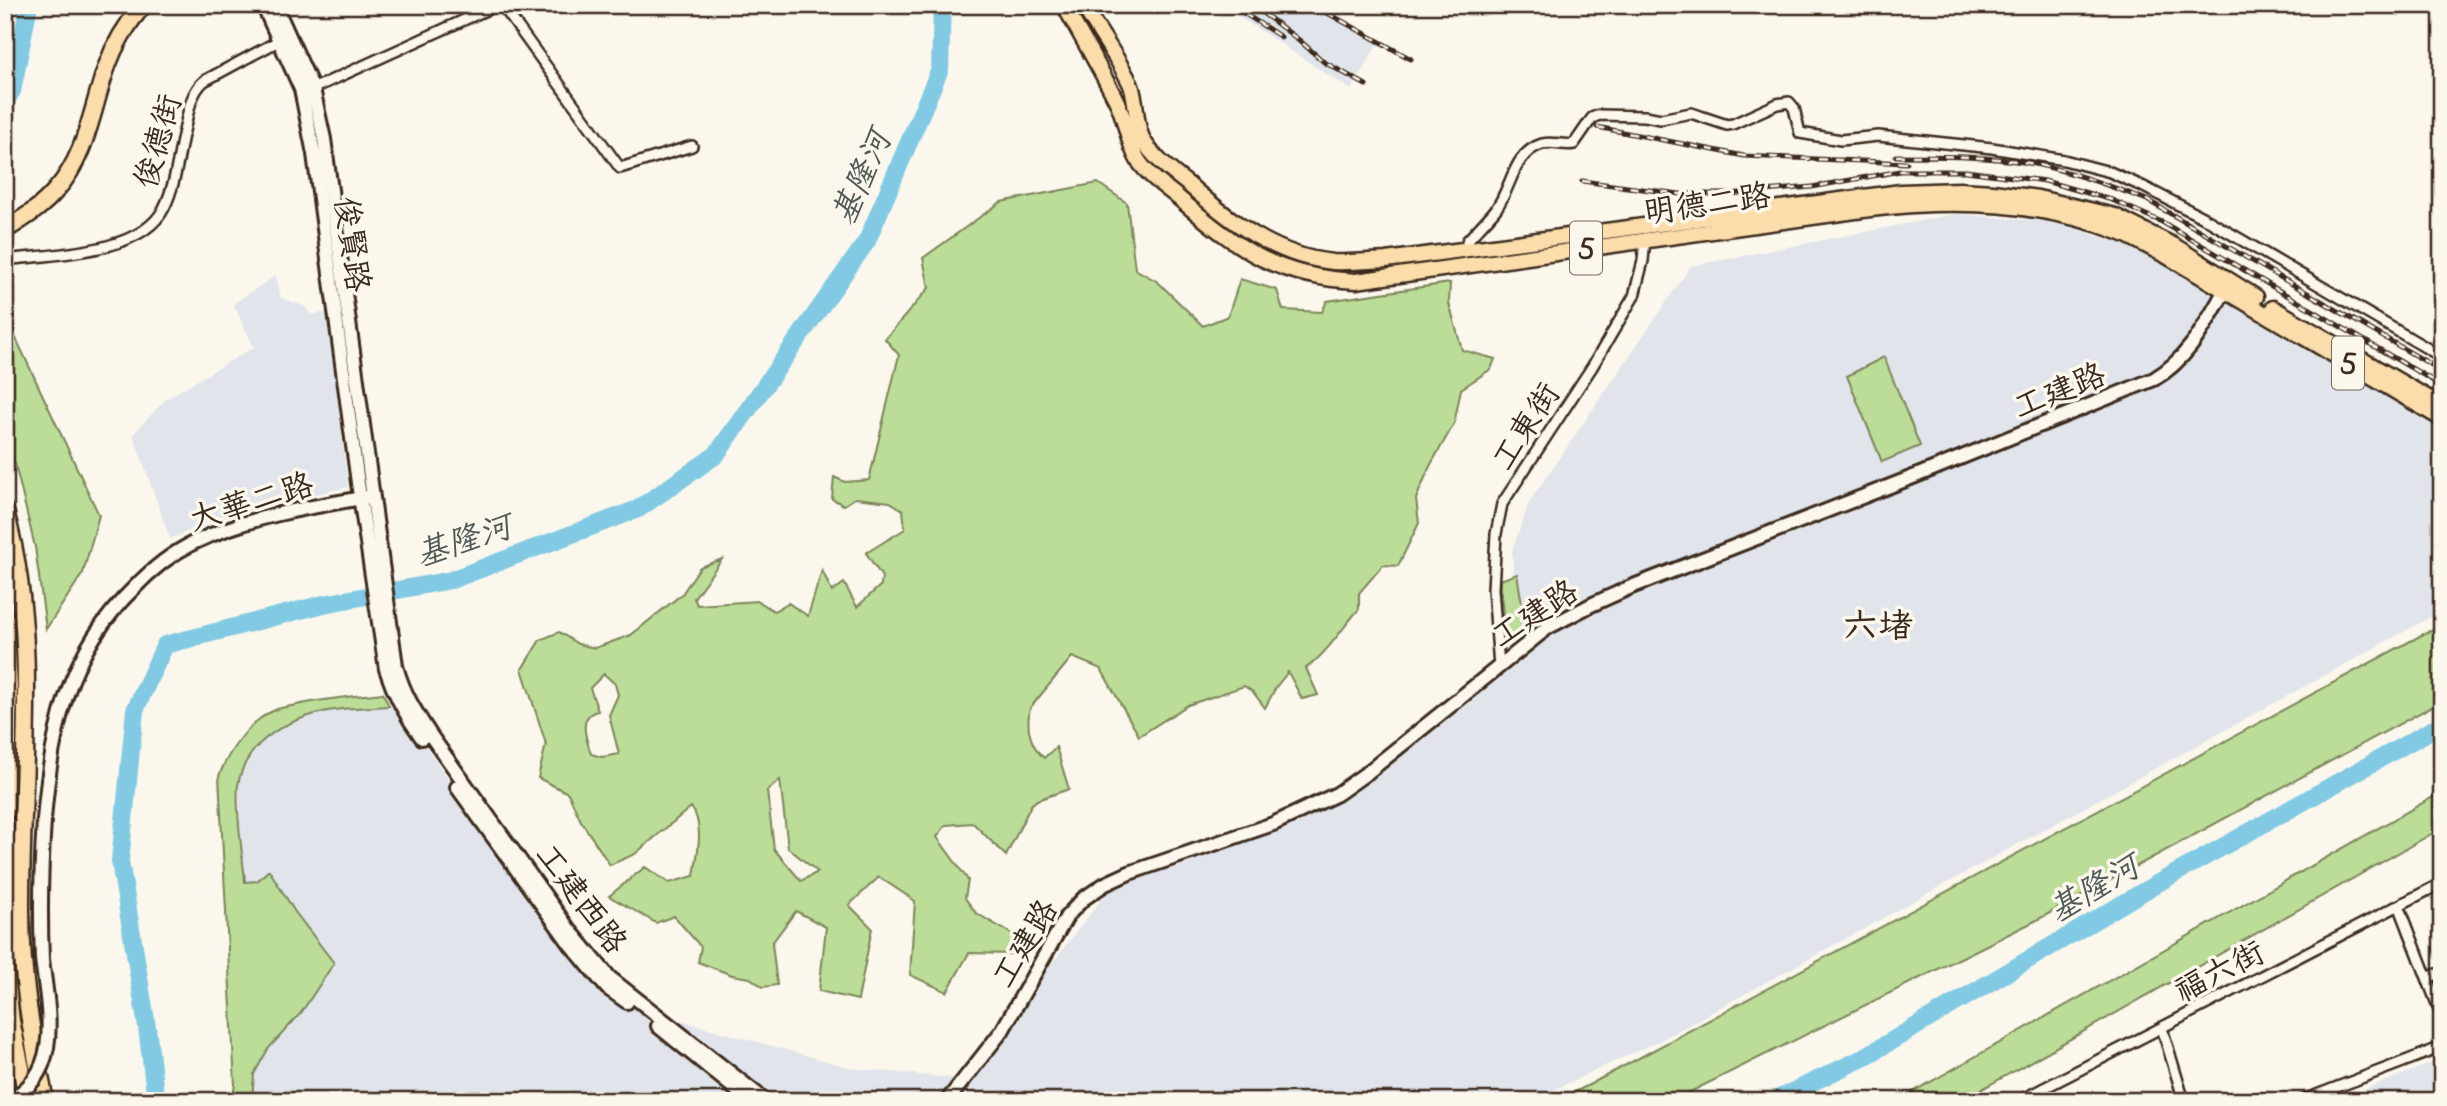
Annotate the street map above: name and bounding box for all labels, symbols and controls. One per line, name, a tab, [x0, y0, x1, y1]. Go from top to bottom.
street label: 俊德街	[125, 89, 196, 195]
water label: 基隆河	[822, 119, 908, 234]
street label: 明德二路	[1641, 174, 1774, 239]
street label: 俊賢路	[320, 194, 379, 295]
road number: 5	[1570, 222, 1602, 274]
road number: 5	[2332, 336, 2364, 390]
street label: 工建路	[2007, 353, 2114, 433]
street label: 工東街	[1482, 375, 1574, 481]
street label: 大華二路	[184, 463, 320, 546]
water label: 基隆河	[410, 503, 523, 581]
street label: 工建路	[1483, 570, 1589, 662]
district label: 六堵	[1843, 603, 1913, 654]
street label: 工建西路	[522, 835, 636, 965]
water label: 基隆河	[2040, 842, 2154, 936]
street label: 工建路	[982, 892, 1072, 998]
street label: 福六街	[2167, 931, 2274, 1017]

